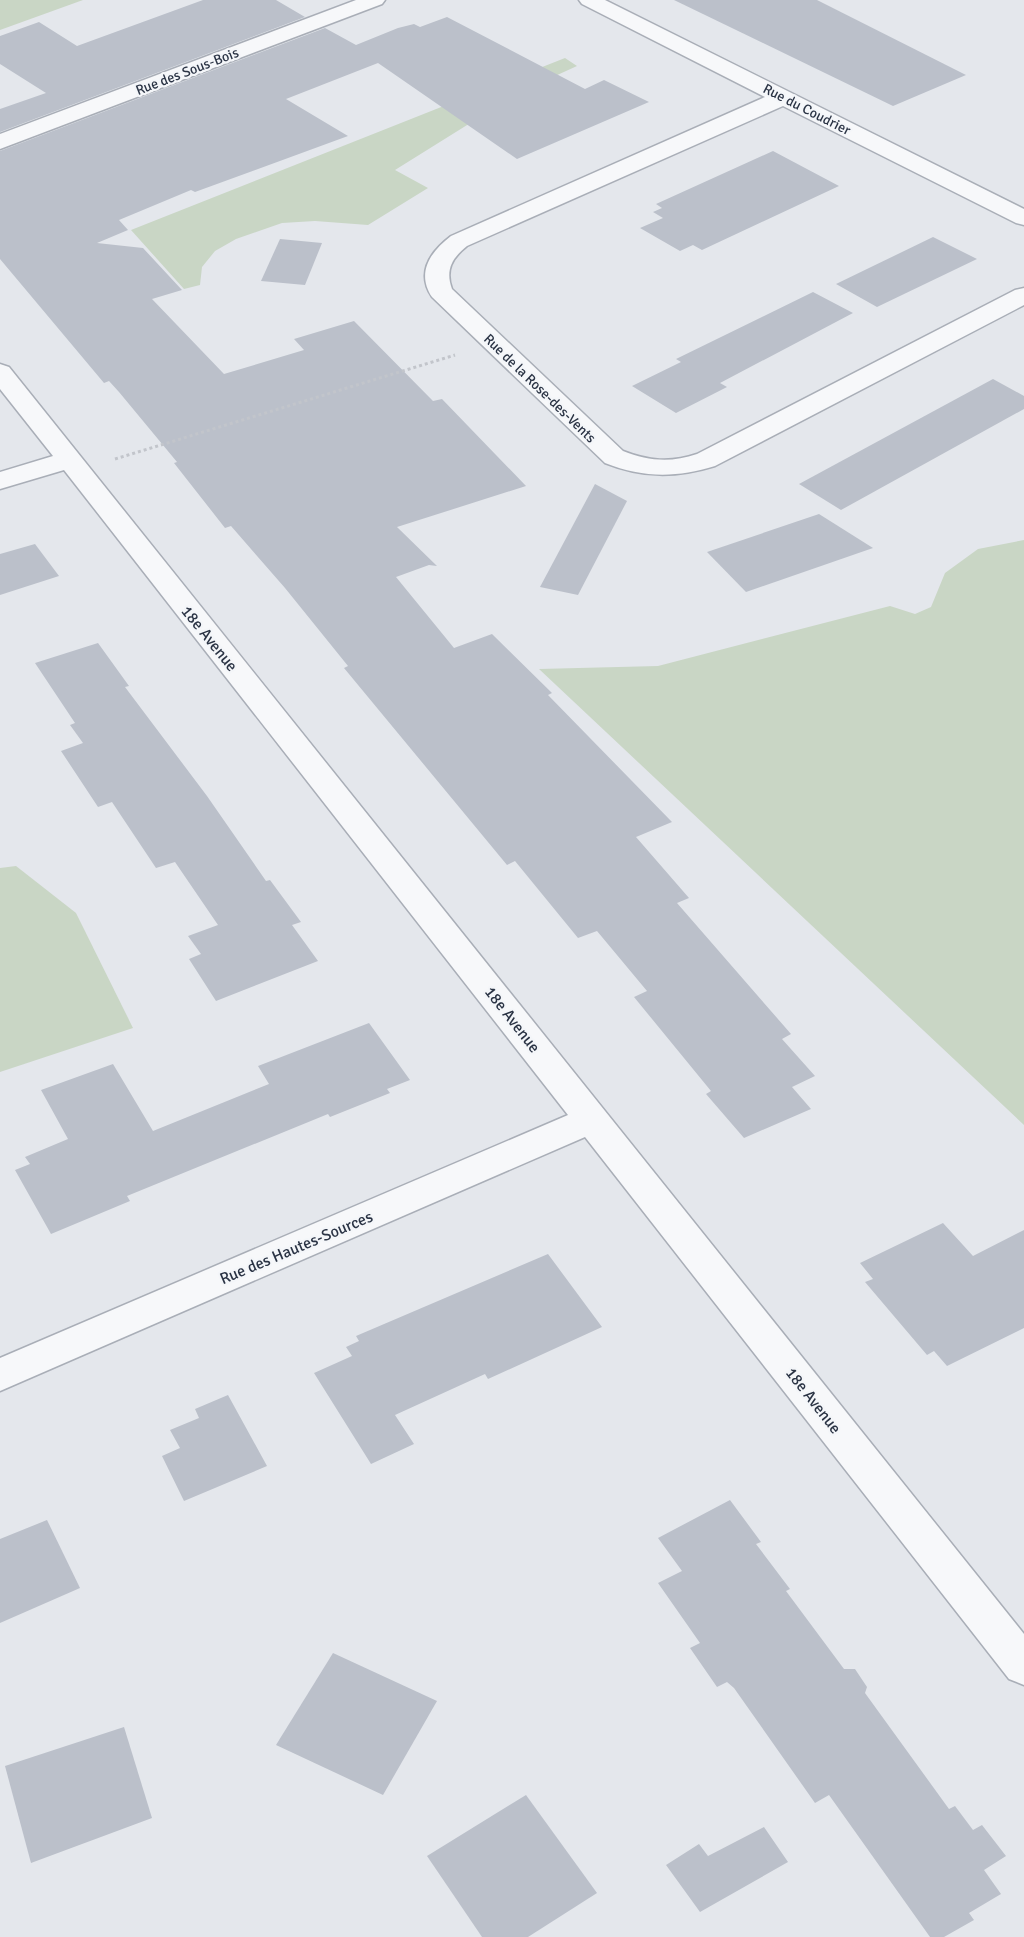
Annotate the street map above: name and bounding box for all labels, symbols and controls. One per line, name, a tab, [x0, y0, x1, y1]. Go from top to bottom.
street label: Rue des Sous-Bois	[133, 44, 241, 99]
street label: Rue du Coudrier	[760, 80, 854, 139]
street label: Rue de la Rose-des-Vents	[480, 330, 599, 446]
street label: 18e Avenue	[177, 602, 242, 676]
street label: 18e Avenue	[480, 982, 544, 1057]
street label: Rue des Hautes-Sources	[217, 1207, 376, 1289]
street label: 18e Avenue	[781, 1363, 845, 1438]

